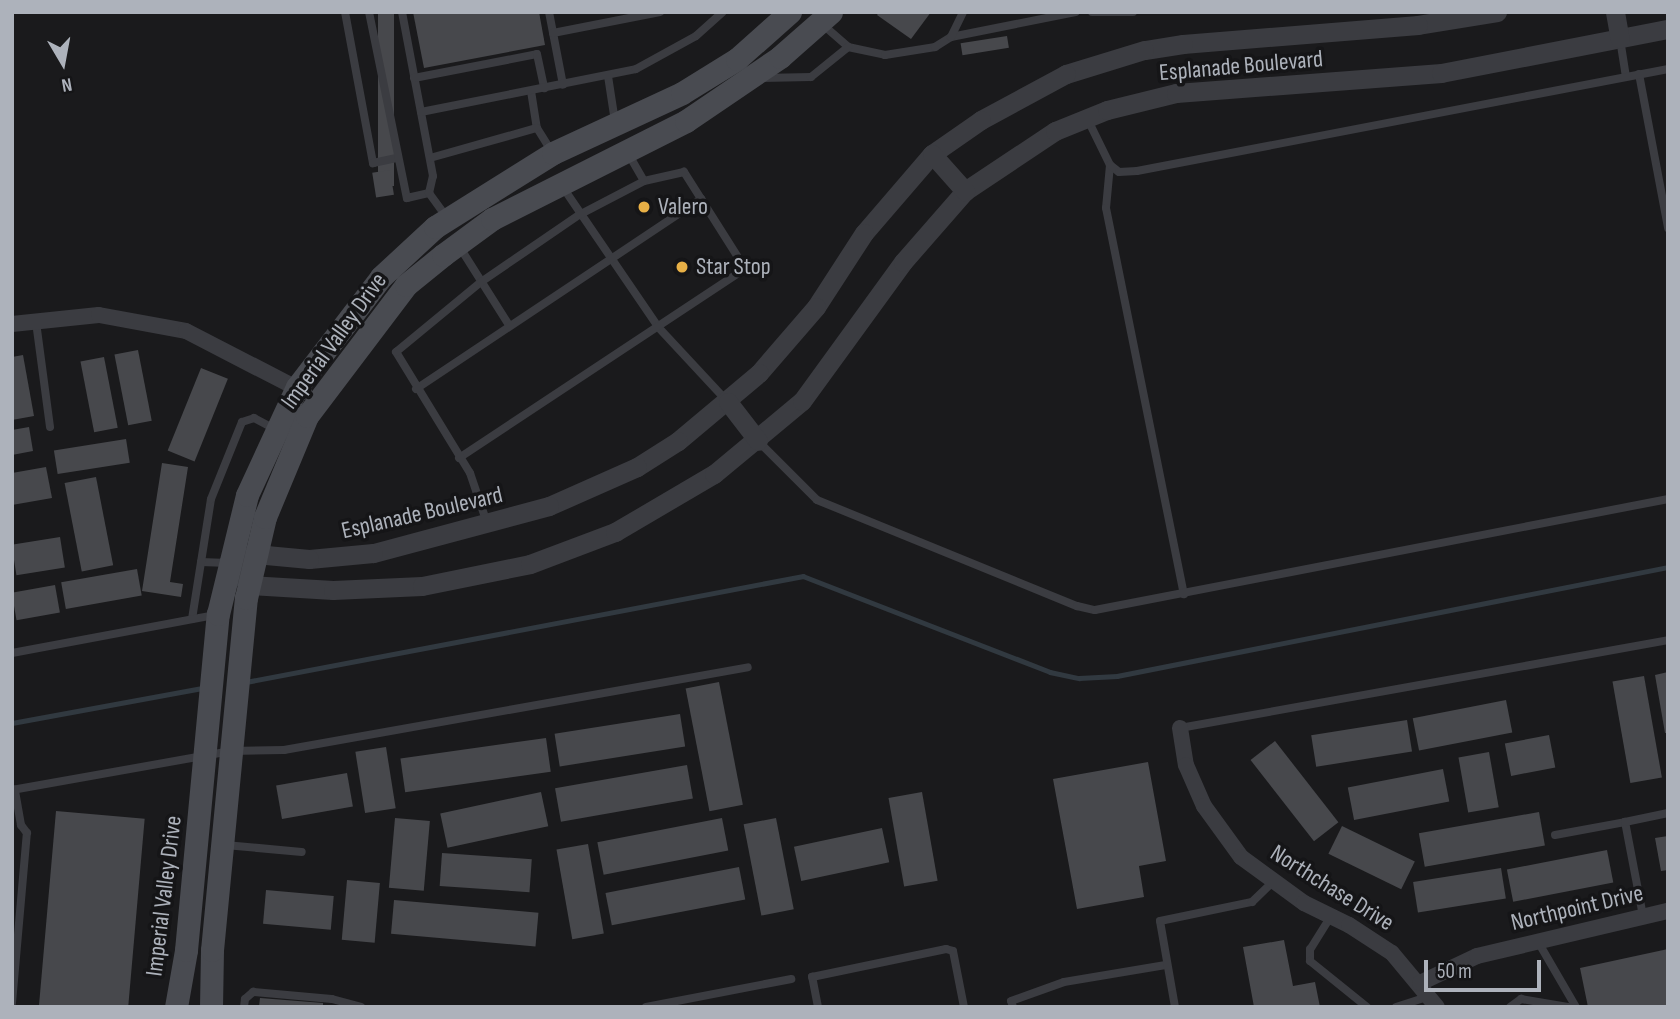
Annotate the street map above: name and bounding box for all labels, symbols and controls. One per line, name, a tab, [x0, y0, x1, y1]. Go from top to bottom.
north arrow	[28, 28, 98, 98]
street label: Esplanade Boulevard	[1158, 44, 1324, 88]
text: N	[60, 72, 74, 96]
place label: Valero	[658, 193, 708, 221]
marker: Valero	[636, 199, 652, 215]
place label: Star Stop	[696, 253, 771, 281]
marker: Star Stop	[674, 259, 690, 275]
street label: Imperial Valley Drive	[275, 267, 393, 415]
street label: Esplanade Boulevard	[339, 480, 505, 546]
street label: Imperial Valley Drive	[140, 814, 188, 978]
street label: Northchase Drive	[1265, 839, 1399, 937]
street label: Northpoint Drive	[1508, 879, 1646, 937]
scale bar	[1428, 946, 1545, 990]
text: 50 m	[1437, 959, 1472, 984]

